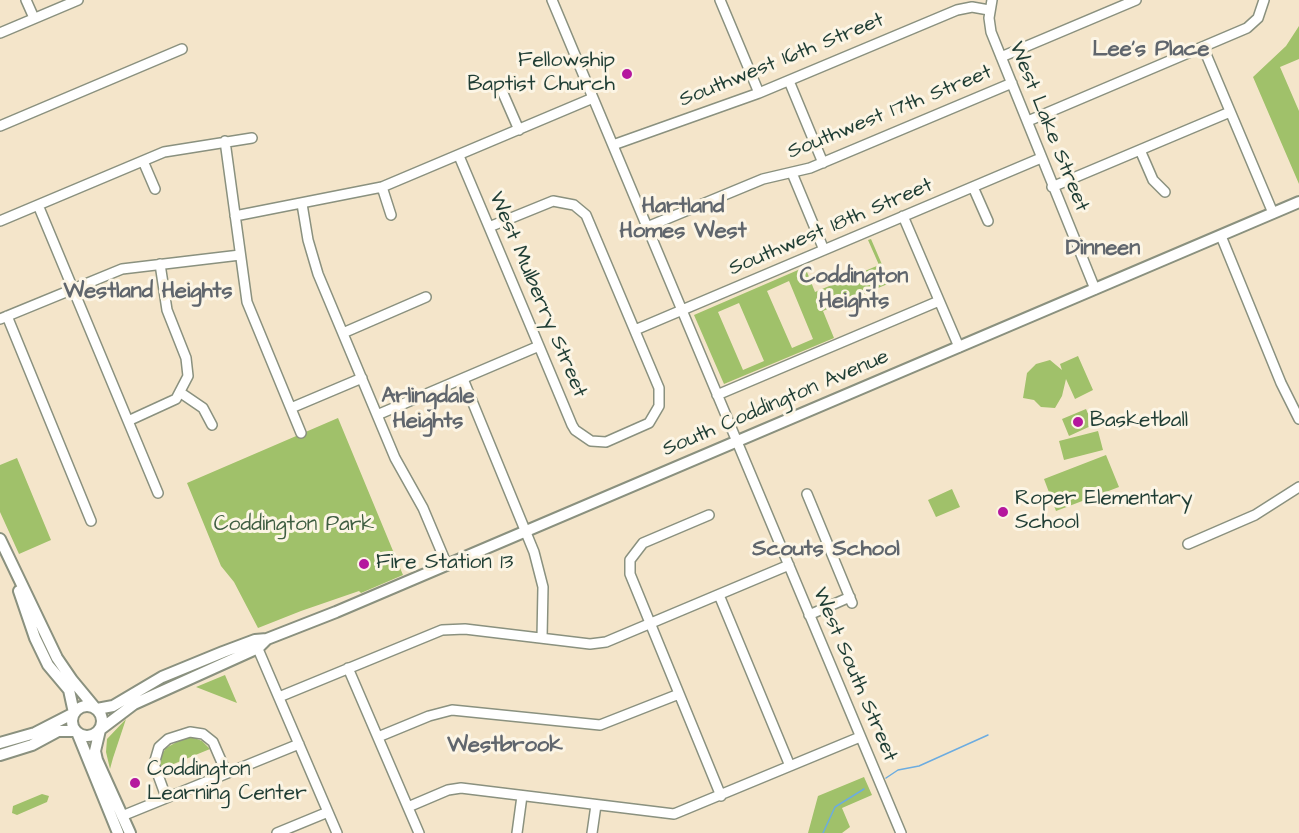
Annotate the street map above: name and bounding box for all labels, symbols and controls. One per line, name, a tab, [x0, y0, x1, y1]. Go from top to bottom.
street label: Southwest 16th Street	[676, 8, 888, 114]
district label: Lee's Place	[1093, 37, 1209, 63]
street label: West Lake Street	[1002, 38, 1094, 216]
place label: Fellowship Baptist Church	[467, 49, 615, 99]
street label: Southwest 17th Street	[784, 60, 996, 166]
marker: Fellowship Baptist Church	[620, 67, 634, 81]
street label: Southwest 18th Street	[725, 174, 937, 282]
street label: West Mulberry Street	[482, 188, 592, 402]
district label: Hartland Homes West	[619, 194, 747, 246]
district label: Dinneen	[1066, 236, 1140, 262]
district label: Coddington Heights	[800, 264, 908, 316]
district label: Westland Heights	[64, 279, 232, 305]
street label: South Coddington Avenue	[659, 345, 893, 463]
district label: Arlingdale Heights	[381, 384, 475, 436]
place label: Basketball	[1090, 409, 1188, 435]
marker: Basketball	[1071, 415, 1085, 429]
place label: Roper Elementary School	[1015, 487, 1192, 537]
marker: Roper Elementary School	[996, 505, 1010, 519]
park label: Coddington Park	[214, 513, 374, 539]
district label: Scouts School	[752, 537, 900, 563]
place label: Fire Station 13	[376, 551, 514, 577]
marker: Fire Station 13	[357, 557, 371, 571]
street label: West South Street	[806, 584, 902, 766]
district label: Westbrook	[447, 733, 563, 759]
place label: Coddington Learning Center	[147, 758, 307, 808]
marker: Coddington Learning Center	[128, 776, 142, 790]

